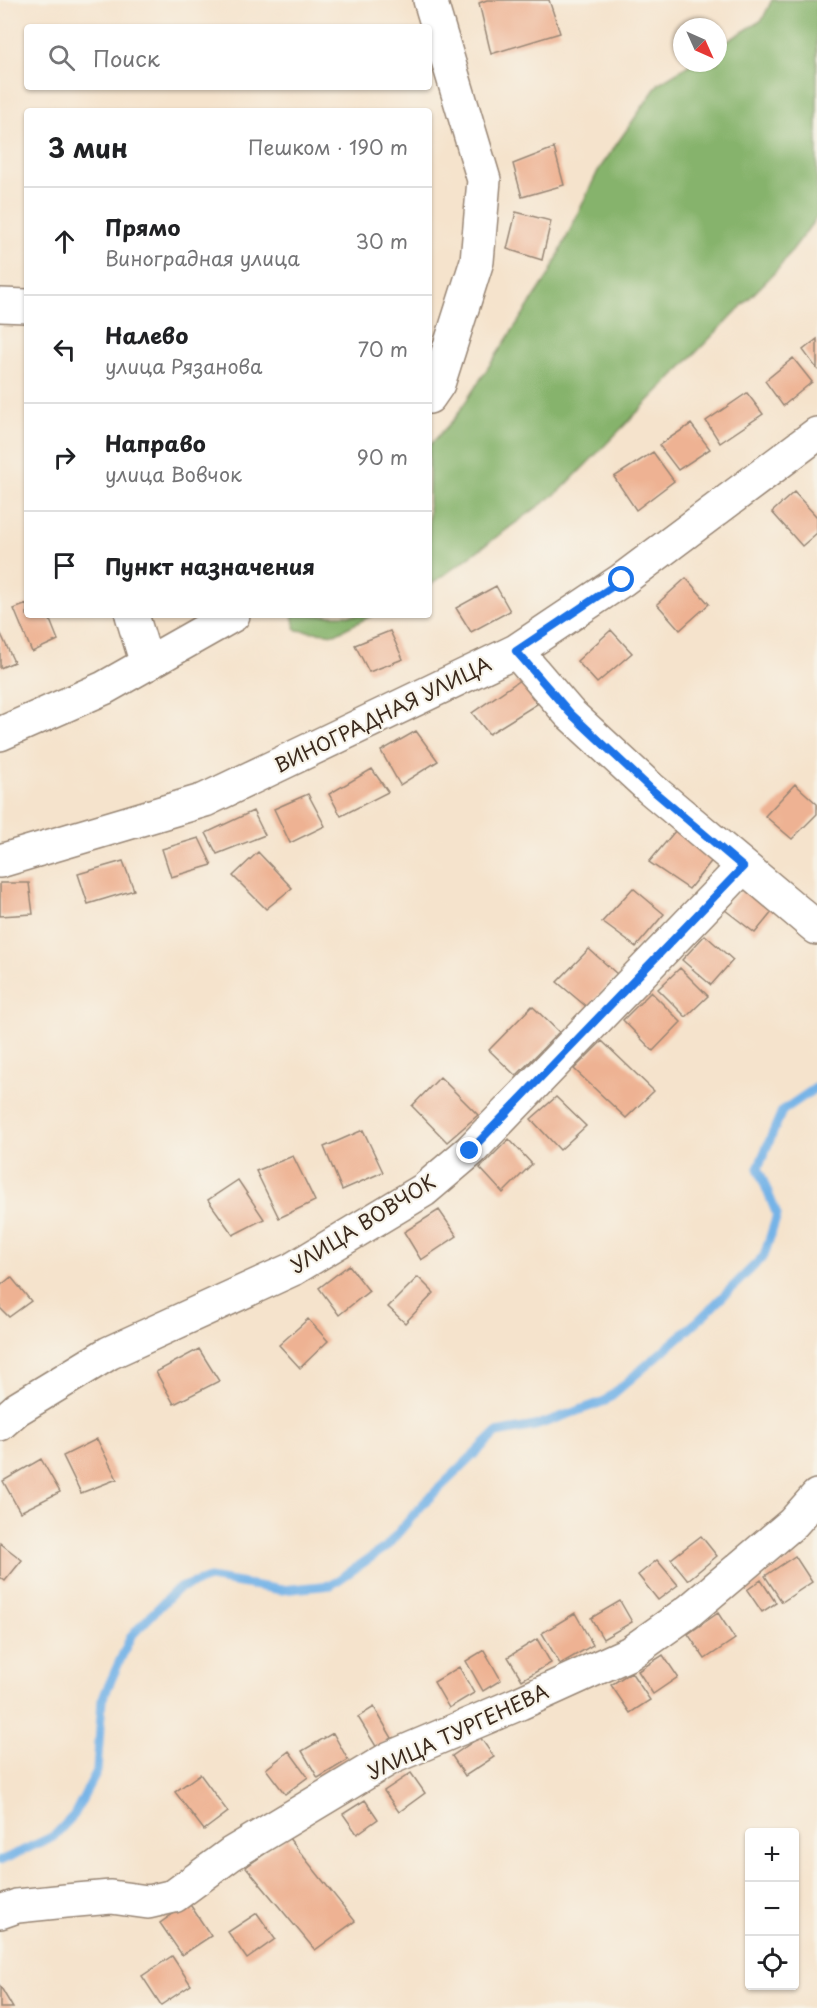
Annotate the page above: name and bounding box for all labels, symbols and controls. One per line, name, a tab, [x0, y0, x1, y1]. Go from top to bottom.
north arrow	[673, 18, 727, 72]
search box	[24, 24, 432, 90]
icon: search	[45, 41, 78, 74]
text: Поиск	[93, 41, 160, 74]
text: 3 мин	[48, 128, 128, 167]
text: Пешком · 190 m	[248, 132, 408, 162]
text: Прямо	[105, 210, 180, 243]
icon: ahead	[48, 225, 81, 258]
text: 30 m	[355, 226, 408, 256]
text: Виноградная улица	[105, 243, 300, 273]
text: Налево	[105, 318, 188, 351]
icon: left	[48, 333, 81, 366]
text: 70 m	[358, 334, 408, 364]
text: улица Рязанова	[105, 351, 263, 381]
text: Направо	[105, 426, 206, 459]
icon: right	[48, 441, 81, 474]
text: 90 m	[357, 442, 408, 472]
text: улица Вовчок	[105, 459, 242, 489]
icon: arrive	[48, 549, 81, 582]
text: Пункт назначения	[105, 549, 315, 582]
route start	[608, 566, 634, 592]
street label: ВИНОГРАДНАЯ УЛИЦА	[269, 648, 496, 780]
route end	[456, 1137, 482, 1163]
street label: УЛИЦА ВОВЧОК	[284, 1166, 441, 1280]
street label: УЛИЦА ТУРГЕНЕВА	[362, 1676, 553, 1786]
map controls	[745, 1828, 799, 1990]
button: +	[745, 1828, 799, 1882]
button: −	[745, 1882, 799, 1936]
button: locate	[745, 1936, 799, 1990]

